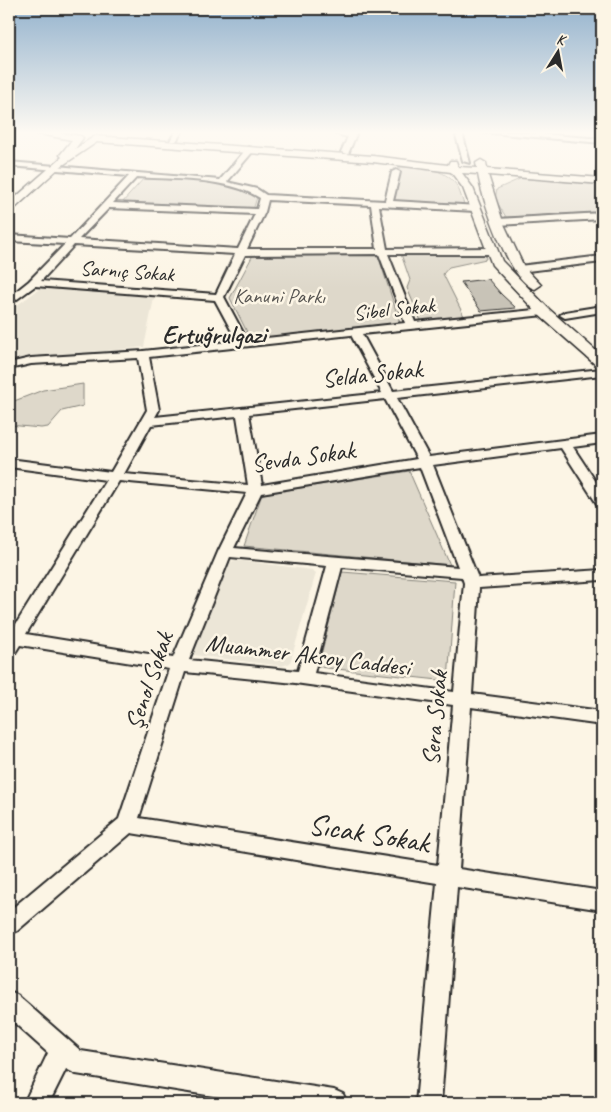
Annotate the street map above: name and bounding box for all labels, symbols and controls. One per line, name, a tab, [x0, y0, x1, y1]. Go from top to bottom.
north arrow	[534, 28, 584, 78]
text: K	[555, 31, 568, 49]
street label: Sarnıç Sokak	[79, 255, 176, 287]
park label: Kanuni Parkı	[233, 283, 326, 309]
street label: Sibel Sokak	[352, 292, 438, 326]
district label: Ertuğrulgazi	[162, 319, 269, 351]
street label: Selda Sokak	[320, 353, 425, 395]
street label: Sevda Sokak	[249, 434, 359, 480]
street label: Şenol Sokak	[117, 626, 181, 734]
street label: Muammer Aksoy Caddesi	[204, 627, 415, 684]
street label: Sera Sokak	[415, 667, 455, 767]
street label: Sıcak Sokak	[306, 805, 434, 862]

